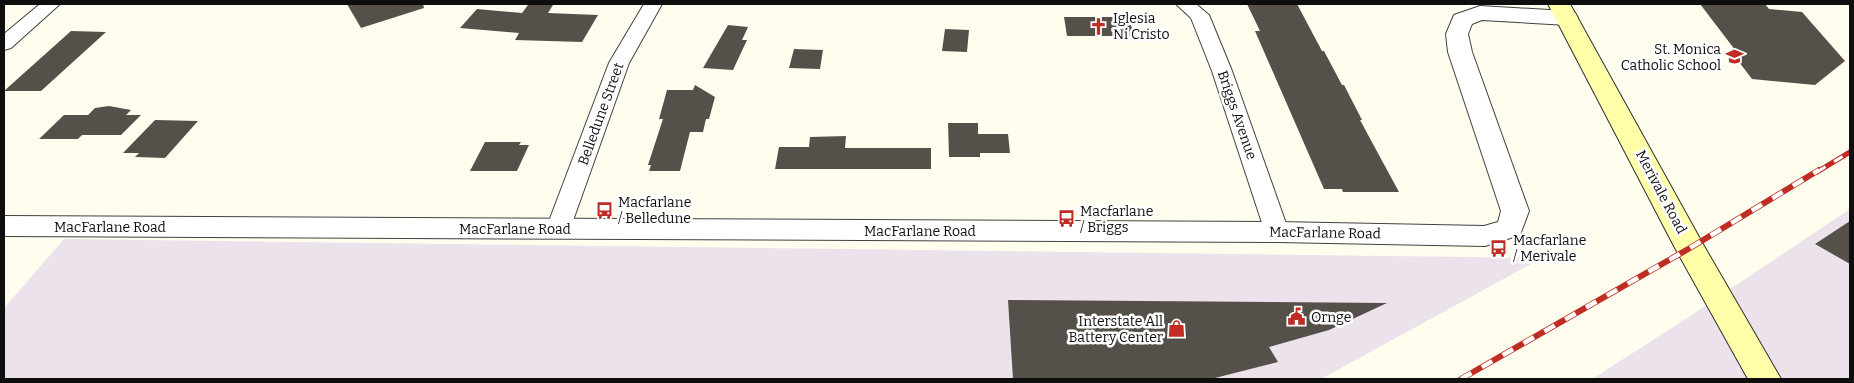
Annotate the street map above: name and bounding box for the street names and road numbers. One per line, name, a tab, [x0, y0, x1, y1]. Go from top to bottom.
street label: Belledune Street	[575, 60, 627, 168]
street label: Briggs Avenue	[1214, 68, 1260, 162]
street label: Merivale Road	[1632, 147, 1690, 237]
street label: MacFarlane Road	[54, 219, 166, 236]
street label: MacFarlane Road	[459, 221, 571, 238]
street label: MacFarlane Road	[864, 223, 976, 240]
street label: MacFarlane Road	[1269, 224, 1381, 242]

